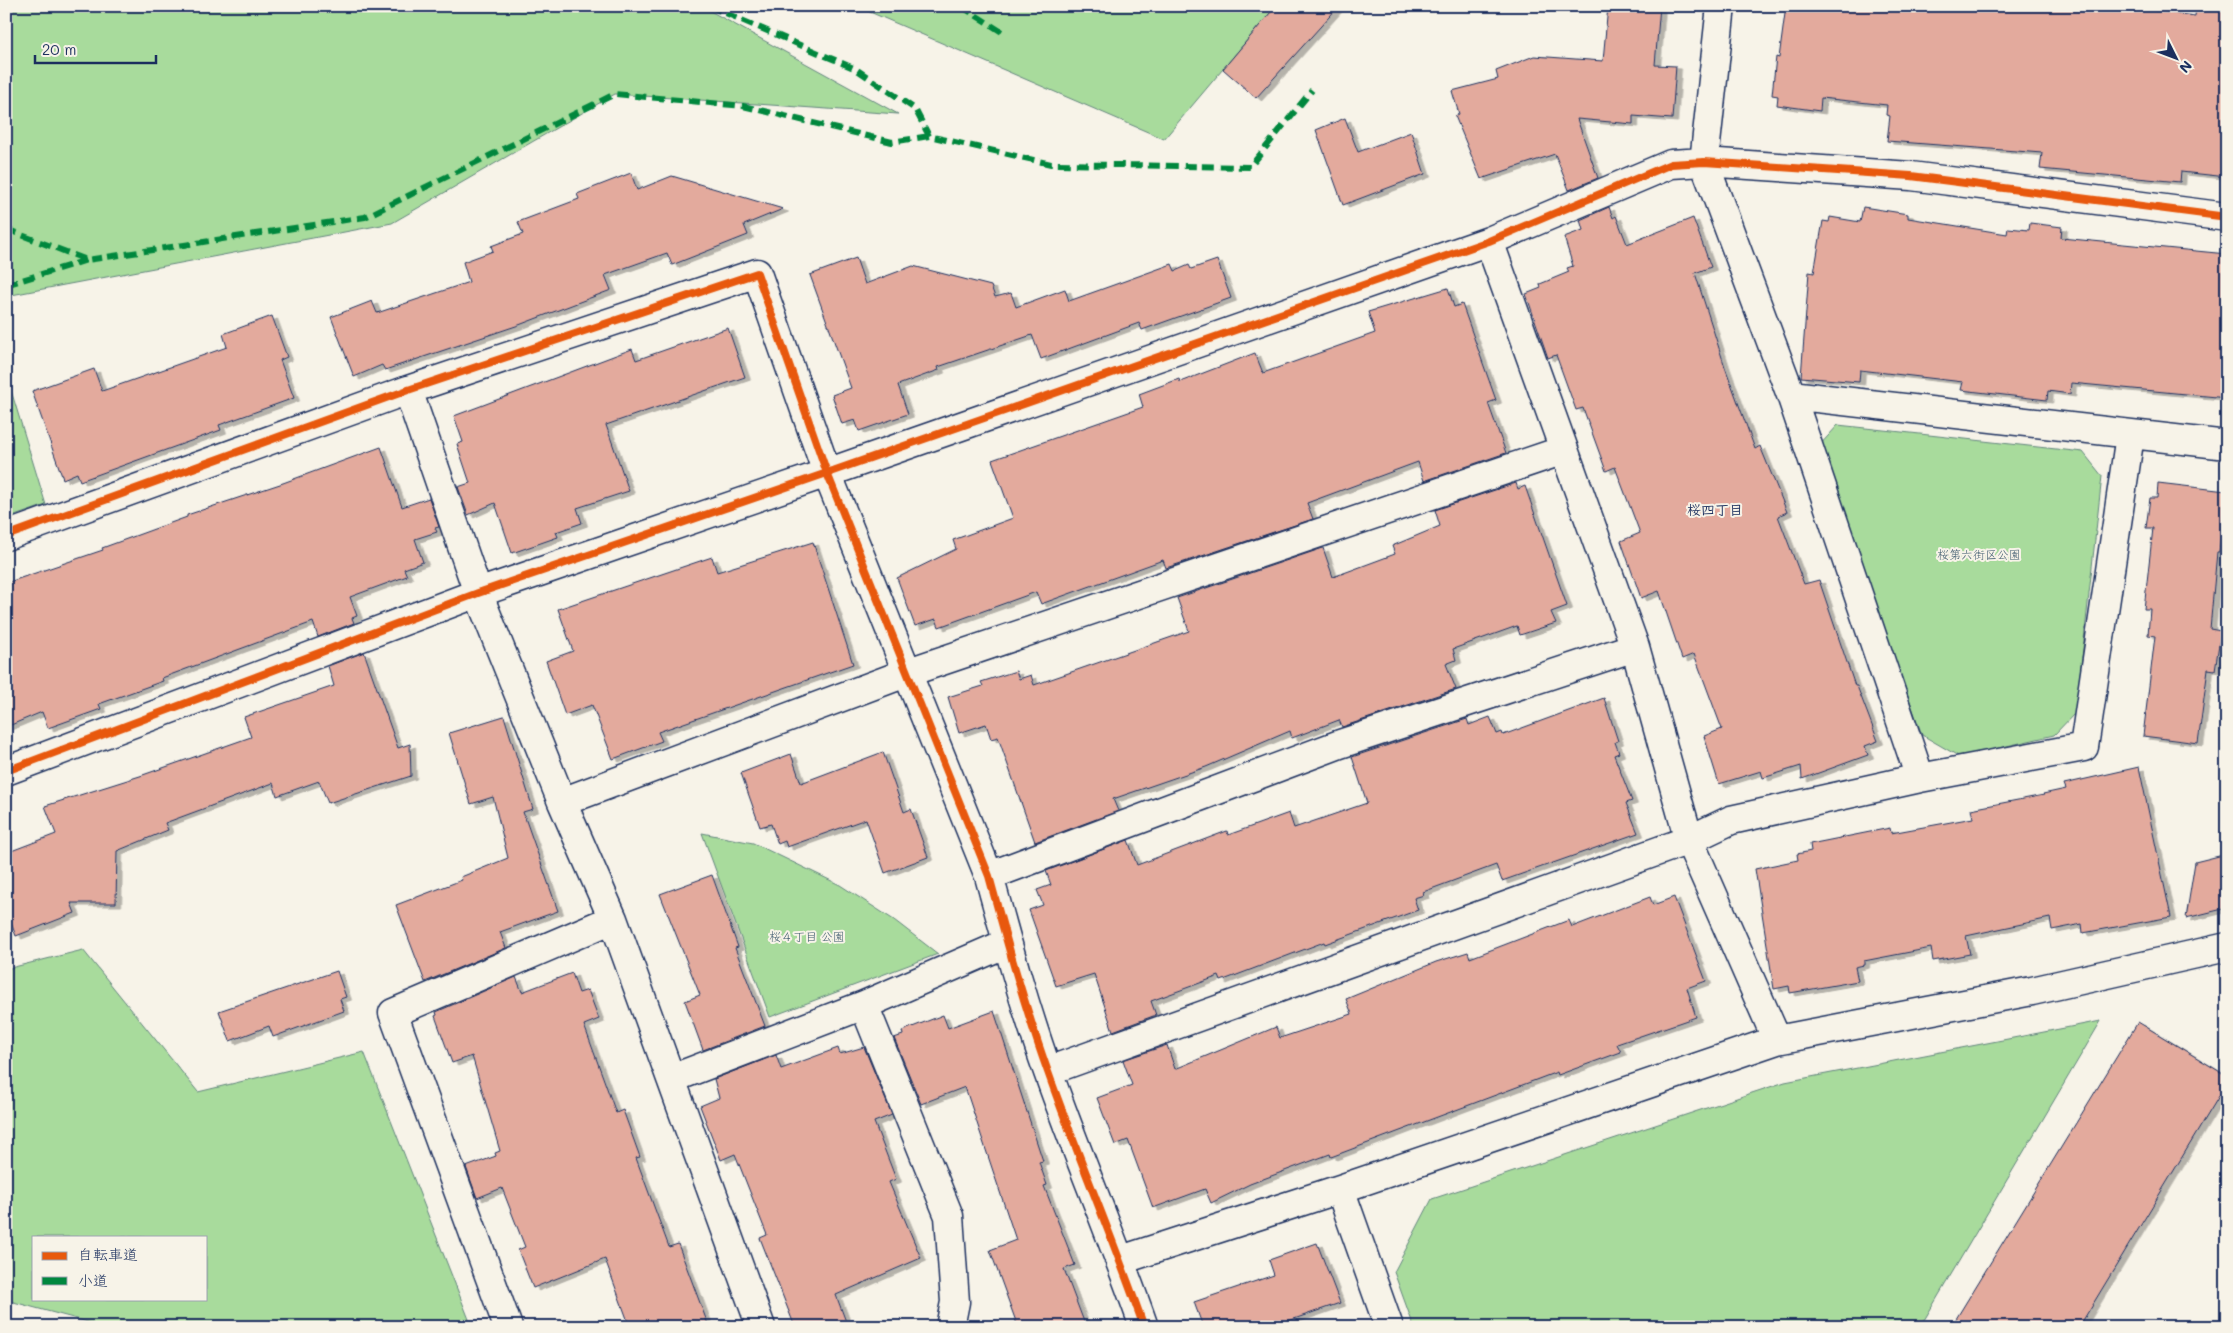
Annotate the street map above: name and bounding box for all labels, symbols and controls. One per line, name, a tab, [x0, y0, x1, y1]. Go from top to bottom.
scale bar	[35, 32, 156, 64]
north arrow	[2150, 32, 2200, 82]
text: 20 m	[42, 39, 76, 59]
text: N	[2175, 57, 2197, 77]
district label: 桜四丁目	[1687, 500, 1743, 519]
park label: 桜第六街区公園	[1937, 546, 2021, 562]
park label: 桜４丁目 公園	[769, 928, 845, 944]
legend	[32, 1236, 208, 1300]
text: 自転車道	[78, 1244, 138, 1264]
text: 小道	[78, 1270, 108, 1290]

